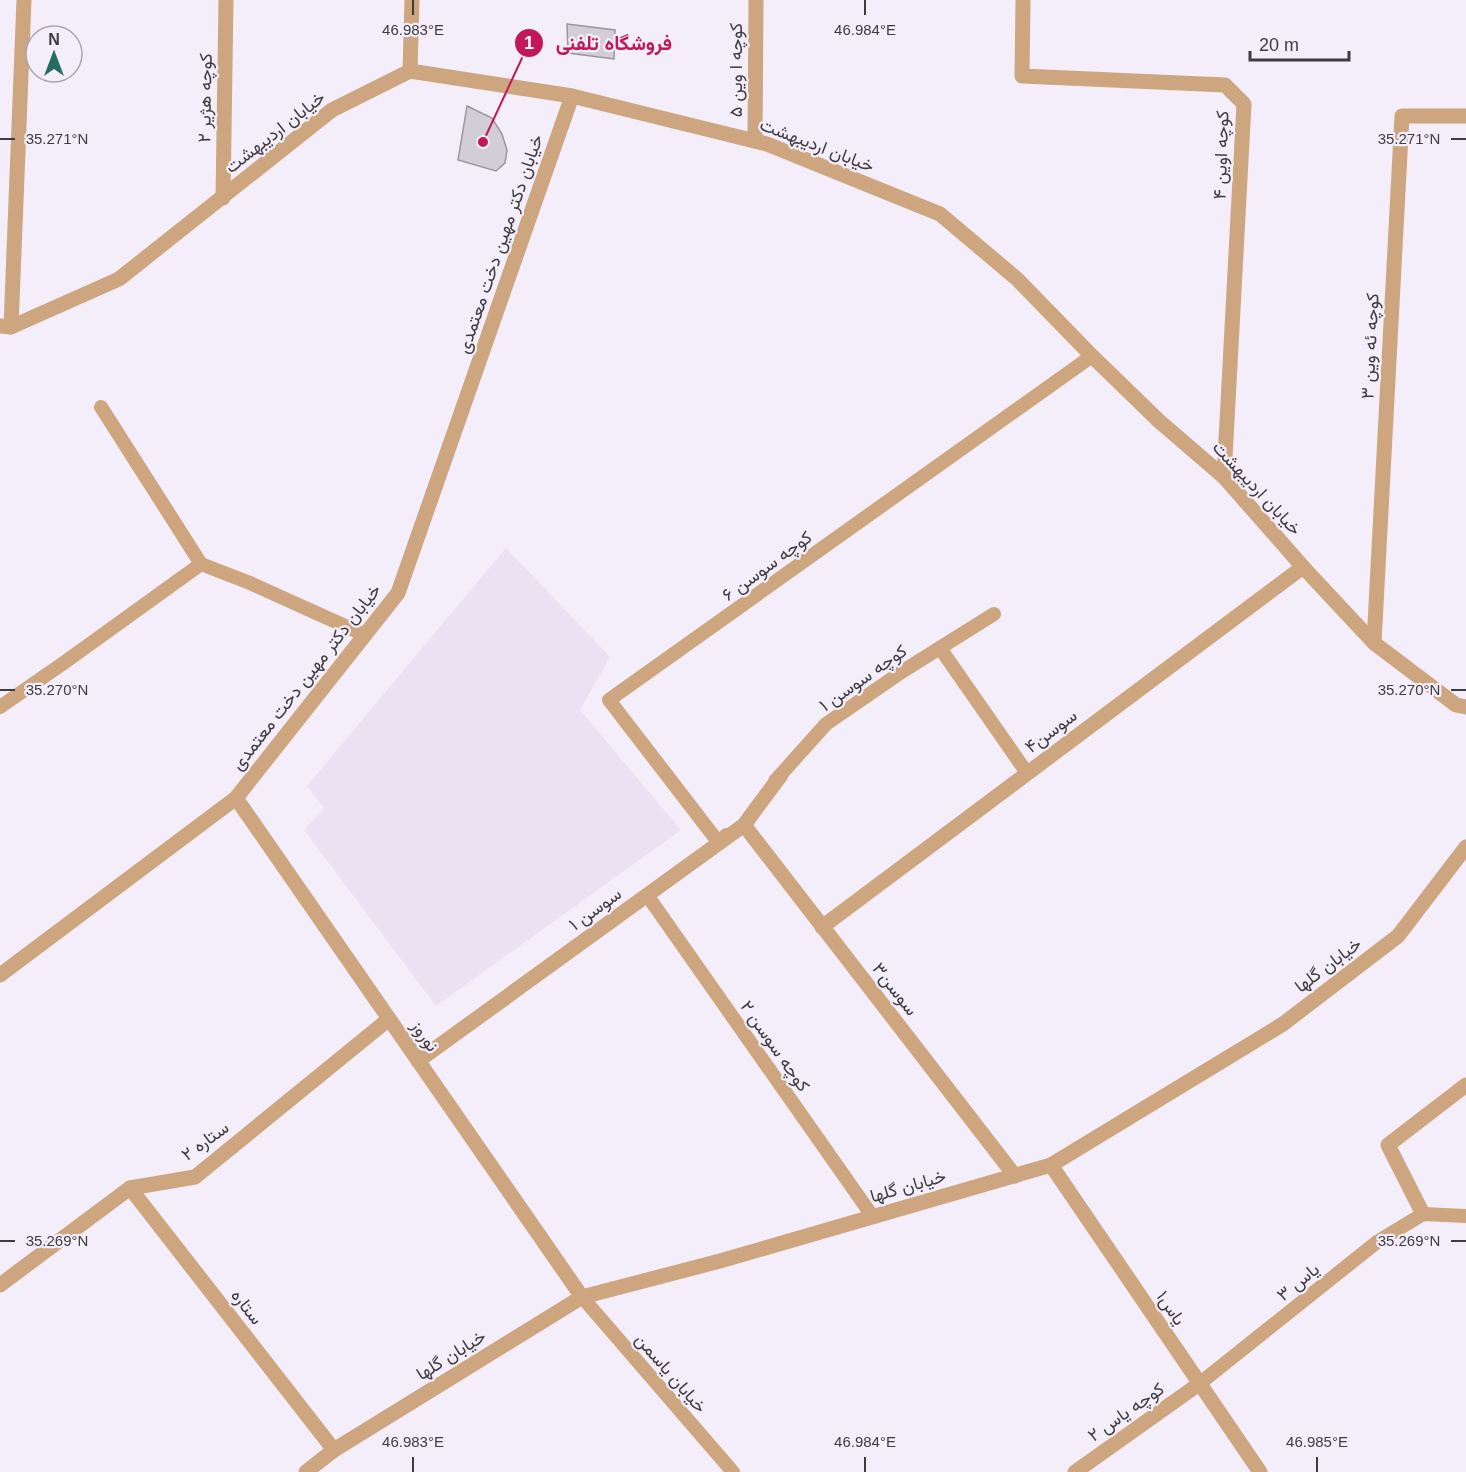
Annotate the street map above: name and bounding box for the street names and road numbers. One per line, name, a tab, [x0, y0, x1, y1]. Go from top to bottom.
street label: کوچه ا وین ۵	[726, 23, 748, 117]
street label: کوچه هژیر ۲	[194, 53, 218, 143]
street label: خیابان اردیبهشت	[221, 87, 329, 178]
street label: کوچه اوین ۴	[1209, 110, 1235, 200]
street label: خیابان اردیبهشت	[757, 114, 877, 177]
street label: خیابان دکتر مهین دخت معتمدی	[453, 132, 548, 356]
street label: کوچه ئه وین ۳	[1357, 292, 1385, 400]
street label: خیابان اردیبهشت	[1208, 437, 1305, 540]
street label: کوچه سوسن ۶	[718, 527, 817, 607]
street label: خیابان دکتر مهین دخت معتمدی	[227, 580, 386, 775]
street label: کوچه سوسن ۱	[815, 641, 912, 717]
street label: سوسن۴	[1021, 705, 1081, 758]
street label: سوسن ۱	[565, 883, 626, 935]
street label: خیابان گلها	[1291, 934, 1366, 997]
street label: سوسن۳	[867, 959, 922, 1020]
street label: کوچه سوسن ۲	[735, 997, 814, 1096]
street label: نوروز	[406, 1016, 443, 1056]
street label: ستاره ۲	[178, 1117, 233, 1166]
street label: خیابان گلها	[868, 1166, 948, 1207]
street label: یاس ۳	[1273, 1259, 1324, 1306]
street label: ستاره	[226, 1286, 267, 1329]
street label: یاس۱	[1152, 1287, 1190, 1329]
street label: خیابان گلها	[413, 1326, 490, 1385]
street label: خیابان یاسمن	[630, 1329, 711, 1417]
street label: کوچه یاس ۲	[1084, 1378, 1169, 1447]

